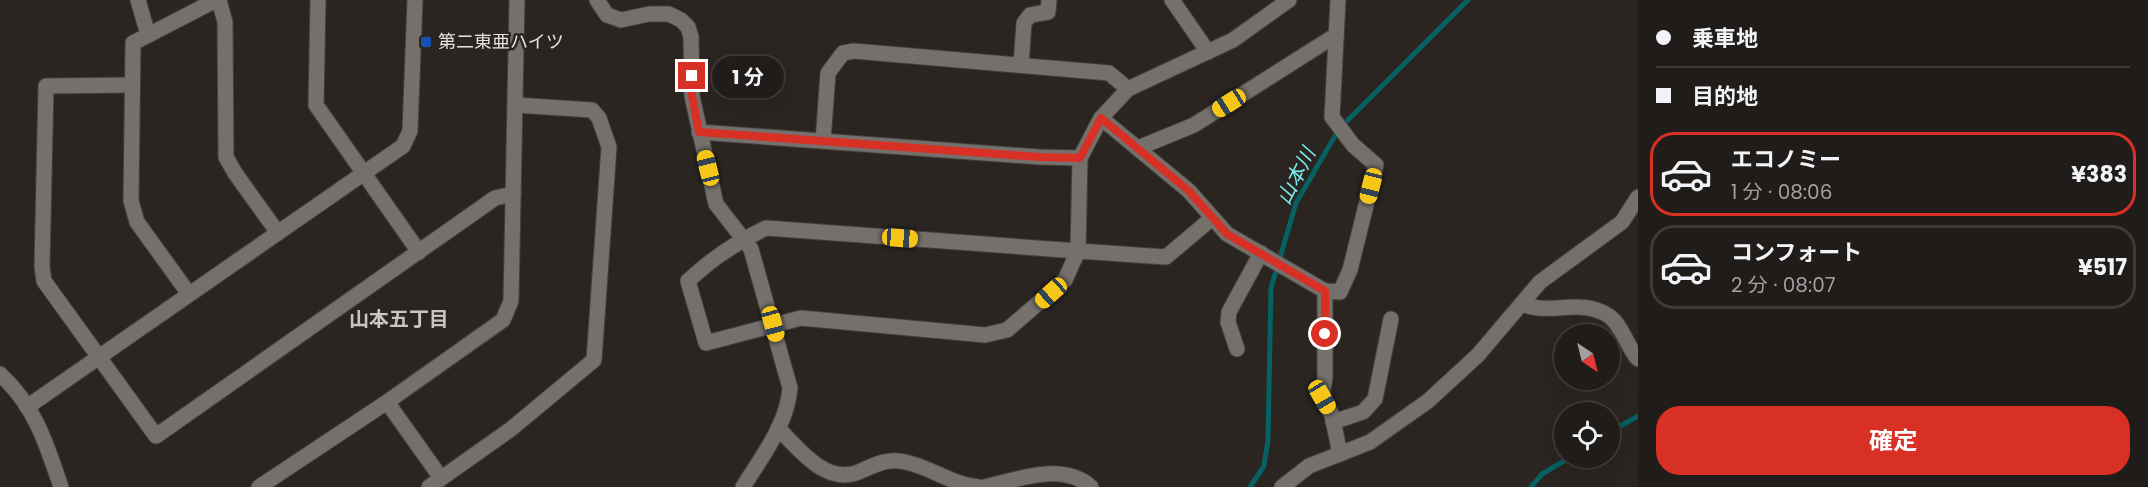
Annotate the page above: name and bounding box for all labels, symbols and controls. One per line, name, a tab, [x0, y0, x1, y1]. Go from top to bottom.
text: 乗車地	[1692, 23, 1758, 54]
place label: 第二東亜ハイツ	[438, 29, 564, 54]
marker: 第二東亜ハイツ	[419, 35, 433, 49]
callout: 1 分	[713, 55, 785, 97]
route end	[678, 62, 705, 89]
text: 1 分	[732, 63, 764, 91]
text: 目的地	[1692, 81, 1758, 112]
car	[1209, 86, 1249, 120]
water label: 山本川	[1270, 141, 1323, 209]
text: エコノミー	[1731, 144, 1841, 175]
icon: car	[1659, 147, 1713, 201]
car	[695, 148, 721, 188]
text: ¥383	[2071, 159, 2127, 190]
car	[1358, 166, 1384, 206]
text: 1 分 · 08:06	[1731, 178, 1832, 206]
car	[881, 228, 919, 248]
text: コンフォート	[1731, 237, 1862, 268]
icon: car	[1659, 240, 1713, 294]
text: ¥517	[2078, 252, 2127, 283]
text: 2 分 · 08:07	[1731, 271, 1836, 299]
car	[1032, 274, 1070, 312]
car	[760, 304, 786, 344]
district label: 山本五丁目	[349, 305, 449, 333]
route start	[1311, 320, 1338, 347]
north arrow	[1554, 324, 1620, 390]
map controls	[1554, 324, 1620, 468]
car	[1305, 377, 1339, 417]
button: locate	[1554, 402, 1620, 468]
button: 確定	[1656, 406, 2130, 475]

